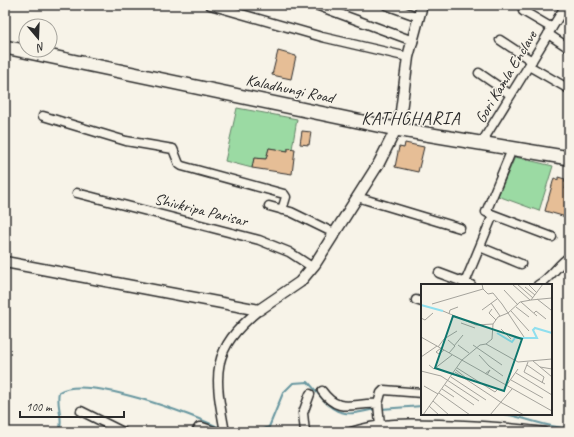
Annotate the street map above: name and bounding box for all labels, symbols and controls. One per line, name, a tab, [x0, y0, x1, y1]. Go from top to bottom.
north arrow	[18, 18, 58, 58]
street label: Gori Kamla Enclave	[471, 26, 542, 127]
text: N	[34, 40, 47, 56]
street label: Kaladhungi Road	[244, 70, 339, 109]
district label: KATHGHARIA	[361, 107, 461, 129]
street label: Shivkripa Parisar	[152, 189, 251, 232]
inset map	[421, 284, 552, 415]
scale bar	[20, 393, 124, 419]
text: 100 m	[26, 399, 53, 415]

